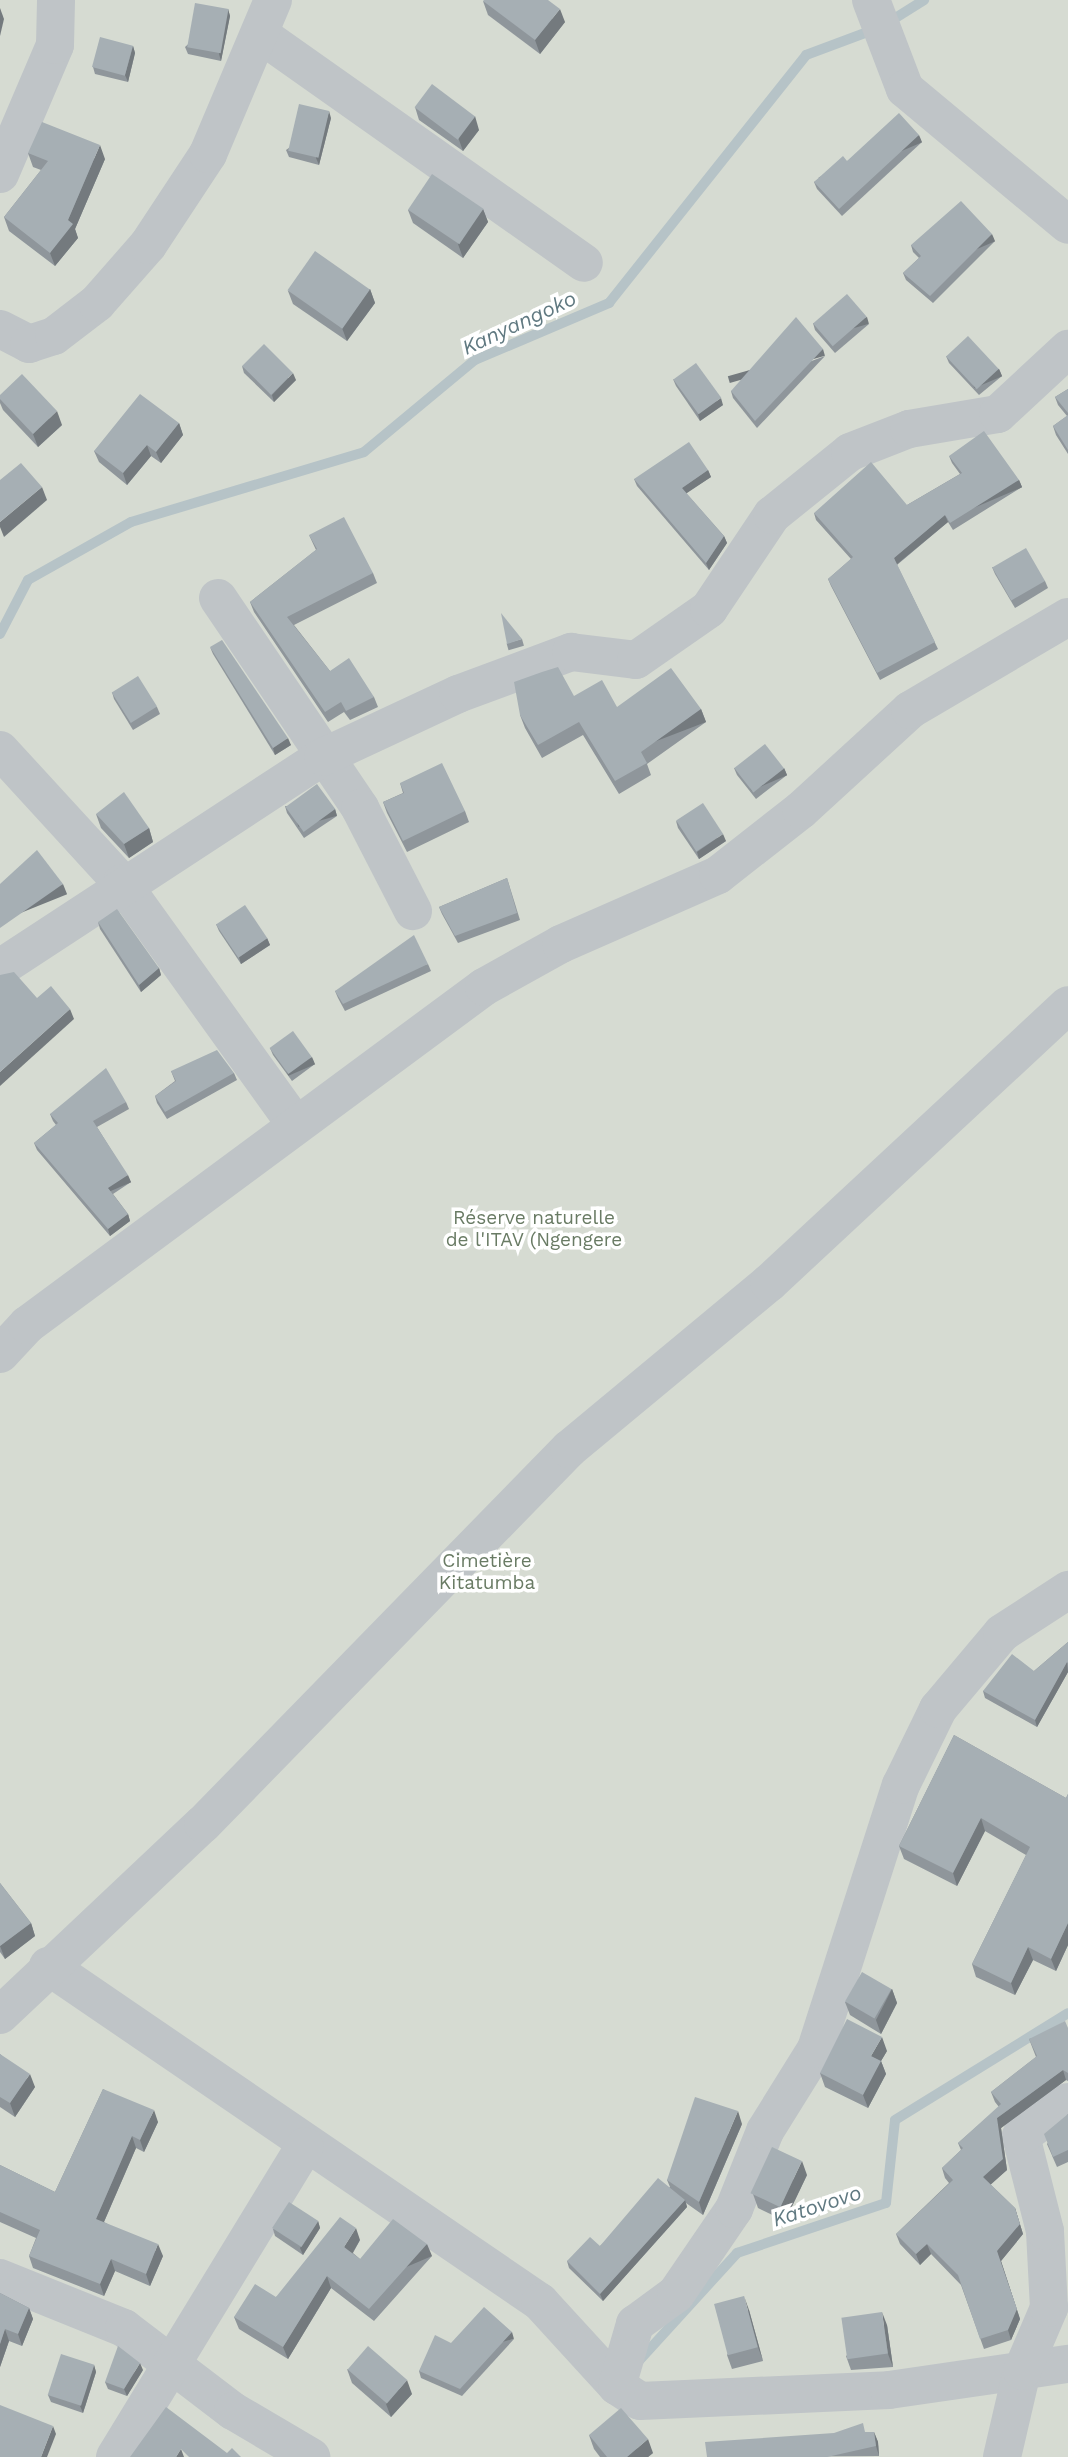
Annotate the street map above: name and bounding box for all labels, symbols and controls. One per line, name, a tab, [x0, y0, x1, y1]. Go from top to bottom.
water label: Kanyangoko	[458, 286, 580, 360]
park label: Réserve naturelle de l'ITAV (Ngengere	[445, 1207, 623, 1251]
park label: Cimetière Kitatumba	[439, 1550, 535, 1594]
water label: Katovovo	[769, 2180, 865, 2232]

